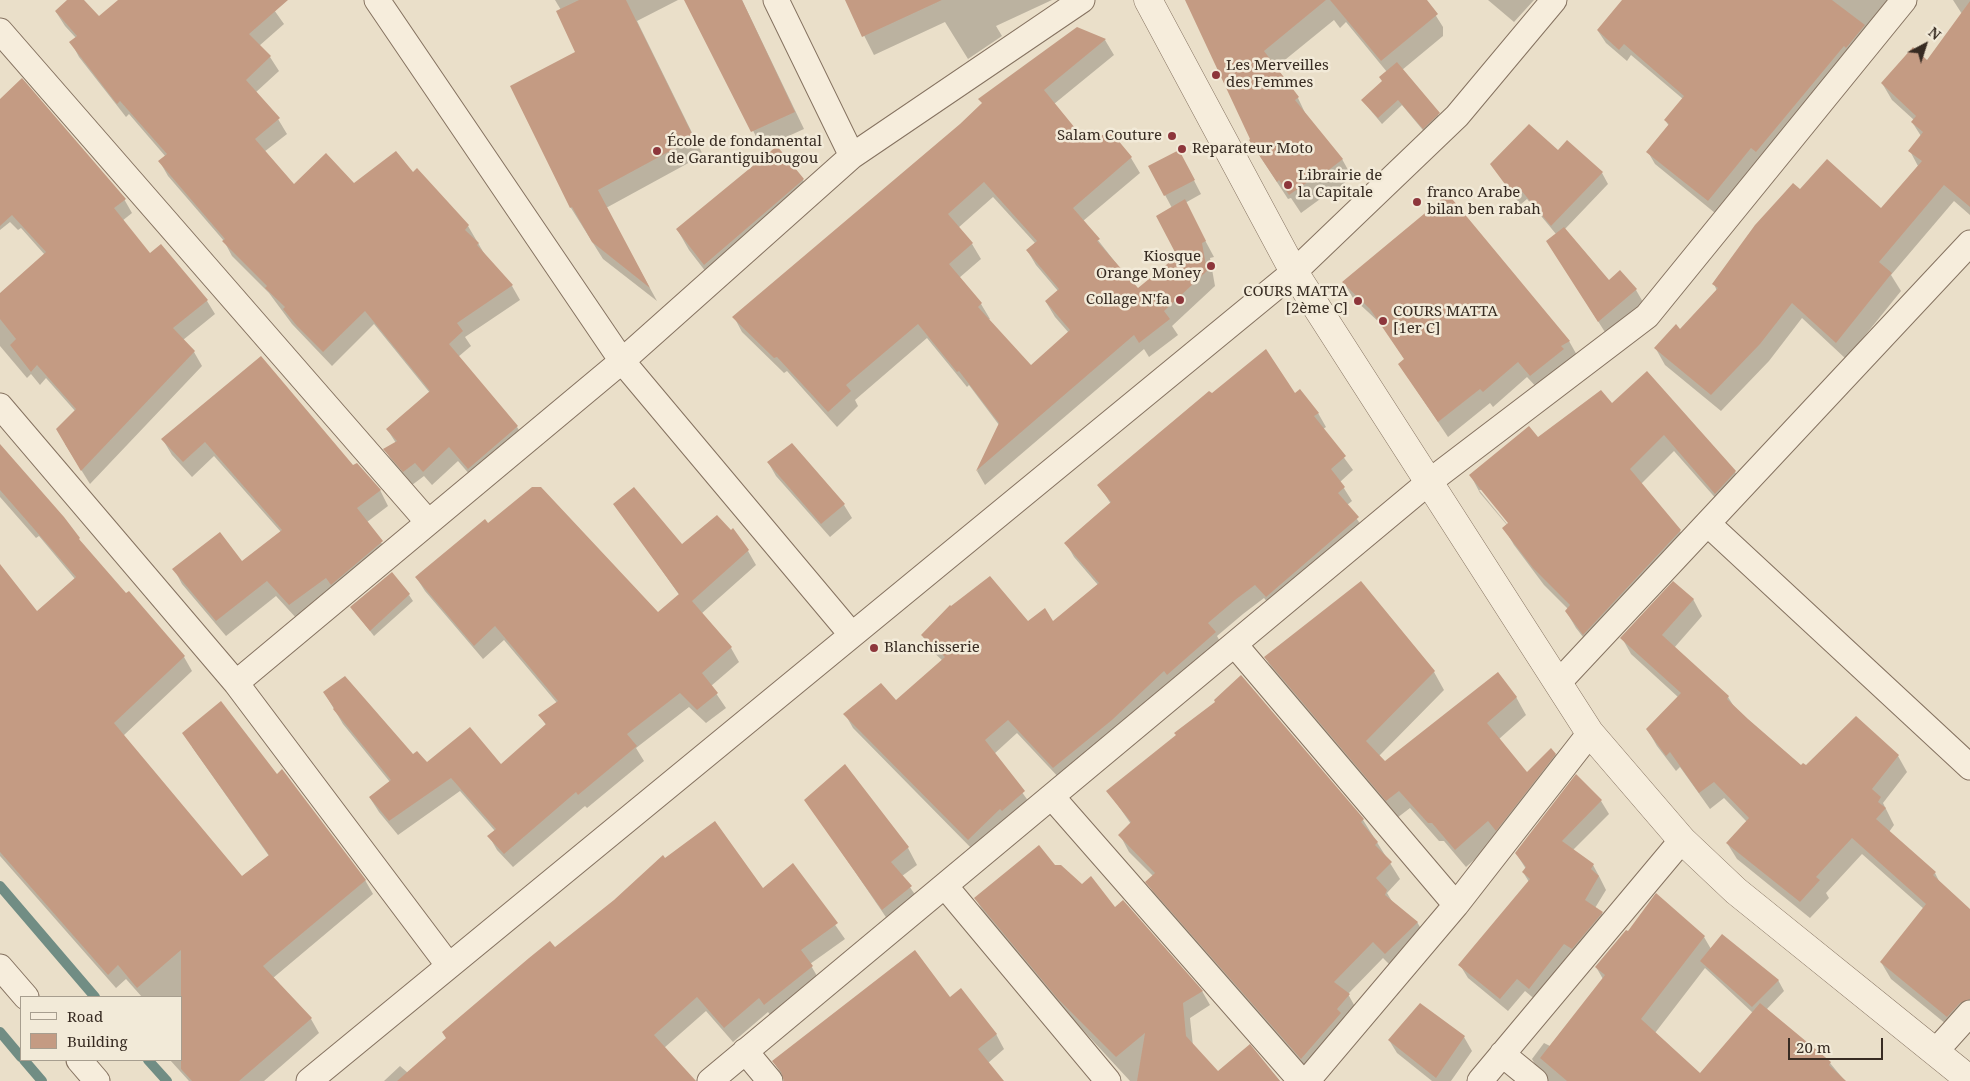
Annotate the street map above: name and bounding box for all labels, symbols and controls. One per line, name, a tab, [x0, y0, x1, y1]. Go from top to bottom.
north arrow	[1900, 20, 1950, 70]
text: N	[1925, 22, 1945, 44]
place label: Les Merveilles des Femmes	[1226, 57, 1329, 92]
marker: Les Merveilles des Femmes	[1210, 69, 1222, 81]
place label: Salam Couture	[1057, 127, 1162, 145]
marker: Salam Couture	[1166, 130, 1178, 142]
place label: École de fondamental de Garantiguibougou	[667, 133, 822, 168]
place label: Reparateur Moto	[1192, 140, 1313, 158]
marker: Reparateur Moto	[1176, 143, 1188, 155]
marker: École de fondamental de Garantiguibougou	[651, 145, 663, 157]
place label: Librairie de la Capitale	[1298, 167, 1382, 202]
marker: Librairie de la Capitale	[1282, 179, 1294, 191]
place label: franco Arabe bilan ben rabah	[1427, 184, 1541, 219]
marker: franco Arabe bilan ben rabah	[1411, 196, 1423, 208]
place label: Kiosque Orange Money	[1096, 248, 1201, 283]
marker: Kiosque Orange Money	[1205, 260, 1217, 272]
place label: COURS MATTA [2ème C]	[1243, 283, 1348, 318]
place label: Collage N'fa	[1086, 291, 1170, 309]
marker: Collage N'fa	[1174, 294, 1186, 306]
marker: COURS MATTA [2ème C]	[1352, 295, 1364, 307]
place label: COURS MATTA [1er C]	[1393, 303, 1498, 338]
marker: COURS MATTA [1er C]	[1377, 315, 1389, 327]
place label: Blanchisserie	[884, 639, 980, 657]
marker: Blanchisserie	[868, 642, 880, 654]
legend	[20, 996, 182, 1061]
text: Road	[67, 1006, 103, 1026]
scale bar	[1790, 1028, 1885, 1060]
text: Building	[67, 1031, 128, 1051]
text: 20 m	[1796, 1037, 1831, 1057]

